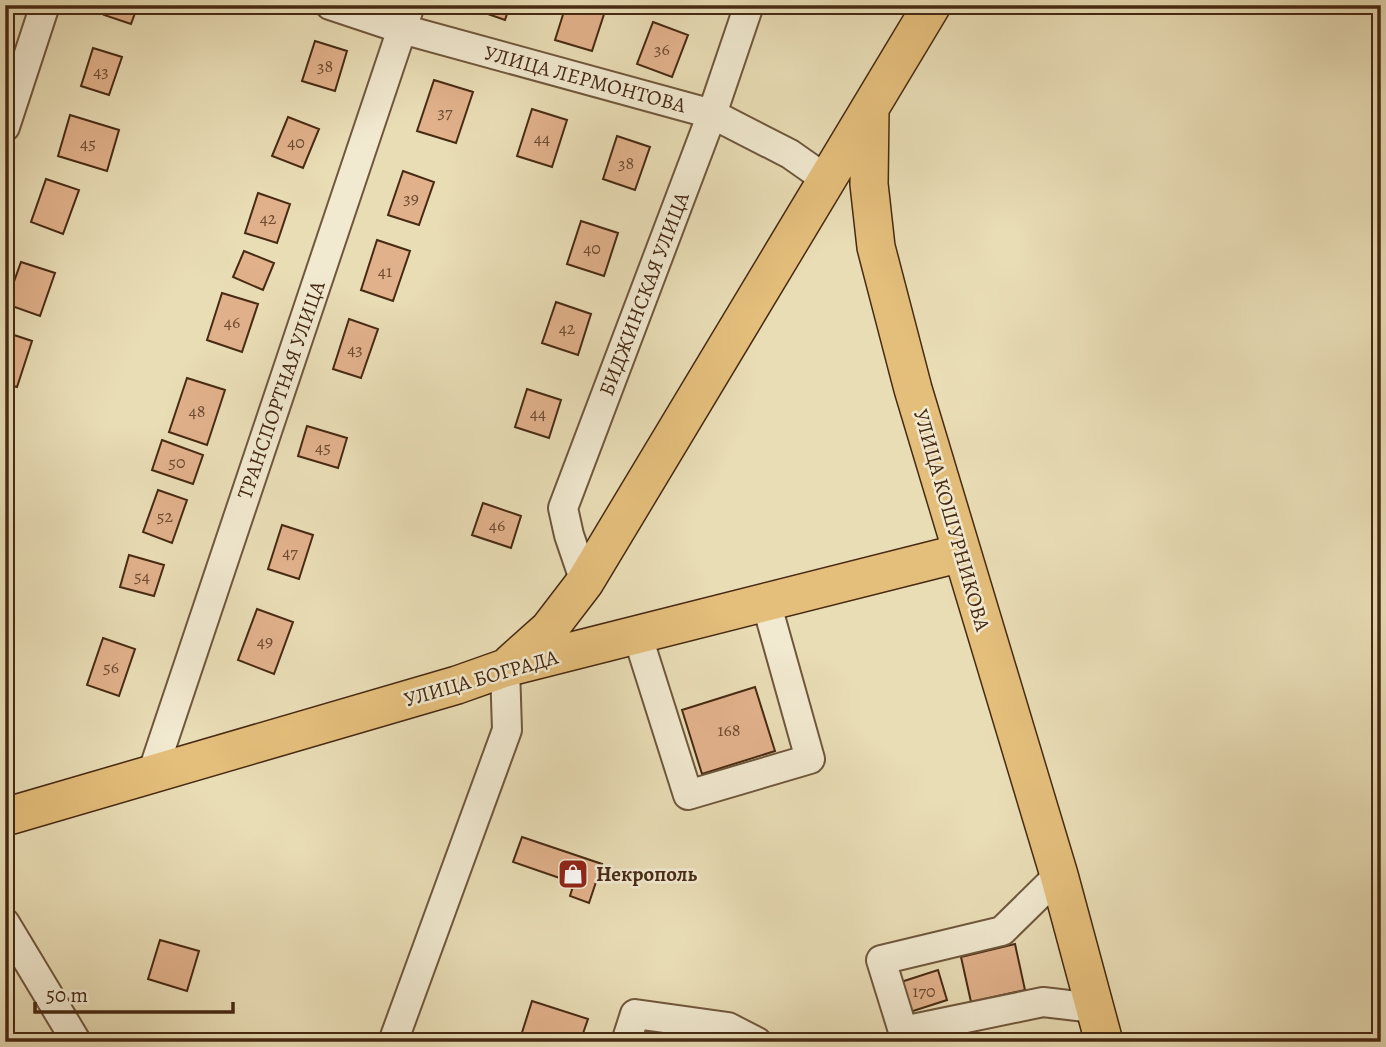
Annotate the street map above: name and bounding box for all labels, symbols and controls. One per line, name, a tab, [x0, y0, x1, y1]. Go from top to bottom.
house number: 36	[654, 37, 670, 61]
street label: УЛИЦА ЛЕРМОНТОВА	[481, 39, 690, 120]
house number: 38	[317, 54, 333, 78]
house number: 43	[93, 59, 109, 83]
house number: 37	[437, 100, 453, 124]
house number: 44	[534, 126, 550, 150]
house number: 40	[287, 130, 305, 154]
house number: 45	[80, 131, 96, 155]
house number: 38	[618, 151, 634, 175]
house number: 39	[403, 186, 419, 210]
street label: БИДЖИНСКАЯ УЛИЦА	[592, 187, 696, 400]
house number: 42	[260, 206, 277, 230]
house number: 40	[583, 236, 601, 260]
house number: 41	[378, 259, 392, 283]
street label: ТРАНСПОРТНАЯ УЛИЦА	[230, 276, 332, 503]
house number: 46	[224, 310, 240, 334]
house number: 42	[559, 316, 576, 340]
house number: 43	[347, 337, 363, 361]
house number: 48	[189, 399, 205, 423]
house number: 44	[530, 401, 546, 425]
street label: УЛИЦА КОШУРНИКОВА	[907, 406, 997, 635]
house number: 45	[315, 435, 331, 459]
house number: 50	[168, 450, 186, 474]
house number: 52	[157, 504, 174, 528]
house number: 46	[489, 513, 505, 537]
house number: 47	[282, 540, 298, 564]
house number: 54	[134, 564, 150, 588]
house number: 49	[257, 629, 273, 653]
street label: УЛИЦА БОГРАДА	[401, 642, 562, 713]
house number: 56	[103, 655, 119, 679]
house number: 168	[717, 718, 741, 742]
shop icon: Некрополь	[556, 857, 590, 891]
place label: Некрополь	[596, 860, 698, 888]
scale bar	[35, 970, 233, 1014]
house number: 170	[912, 979, 936, 1003]
text: 50 m	[46, 981, 88, 1009]

